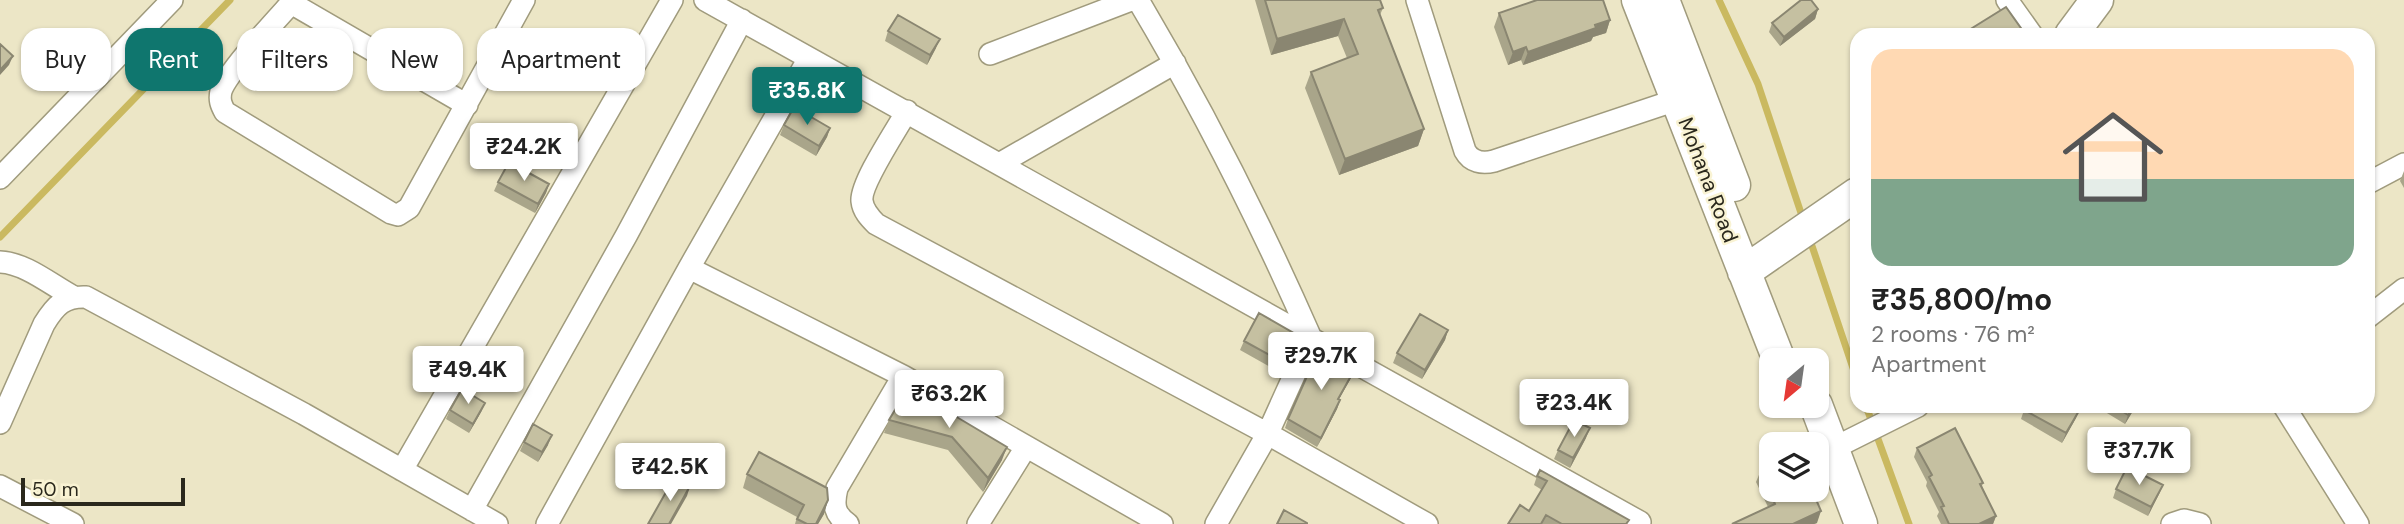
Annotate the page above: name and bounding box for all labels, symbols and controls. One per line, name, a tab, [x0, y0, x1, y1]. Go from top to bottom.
chip: Buy	[21, 28, 111, 91]
chip: Rent	[125, 28, 223, 91]
chip: Filters	[237, 28, 353, 91]
chip: New	[367, 28, 463, 91]
chip: Apartment	[477, 28, 645, 91]
pin: ₹35.8K	[750, 68, 864, 127]
text: ₹35.8K	[768, 75, 846, 105]
icon: home	[2050, 94, 2176, 220]
street label: Mohana Road	[1671, 114, 1745, 246]
pin: ₹24.2K	[467, 124, 581, 183]
text: ₹24.2K	[486, 131, 562, 161]
text: ₹35,800/mo	[1871, 280, 2052, 319]
text: 2 rooms · 76 m²	[1871, 319, 2035, 349]
pin: ₹29.7K	[1264, 332, 1378, 392]
text: ₹29.7K	[1284, 340, 1358, 370]
pin: ₹49.4K	[411, 346, 525, 406]
north arrow	[1759, 348, 1829, 418]
map controls	[1759, 348, 1829, 502]
text: Apartment	[1871, 349, 1986, 379]
text: ₹49.4K	[429, 354, 507, 384]
pin: ₹63.2K	[892, 370, 1006, 430]
text: ₹63.2K	[911, 378, 987, 408]
pin: ₹23.4K	[1517, 380, 1631, 439]
text: ₹23.4K	[1535, 387, 1613, 417]
pin: ₹37.7K	[2082, 428, 2196, 487]
button: layers	[1759, 432, 1829, 502]
text: ₹37.7K	[2103, 435, 2175, 465]
pin: ₹42.5K	[613, 444, 727, 503]
text: ₹42.5K	[631, 451, 709, 481]
scale bar	[21, 475, 186, 507]
text: 50 m	[32, 477, 79, 502]

